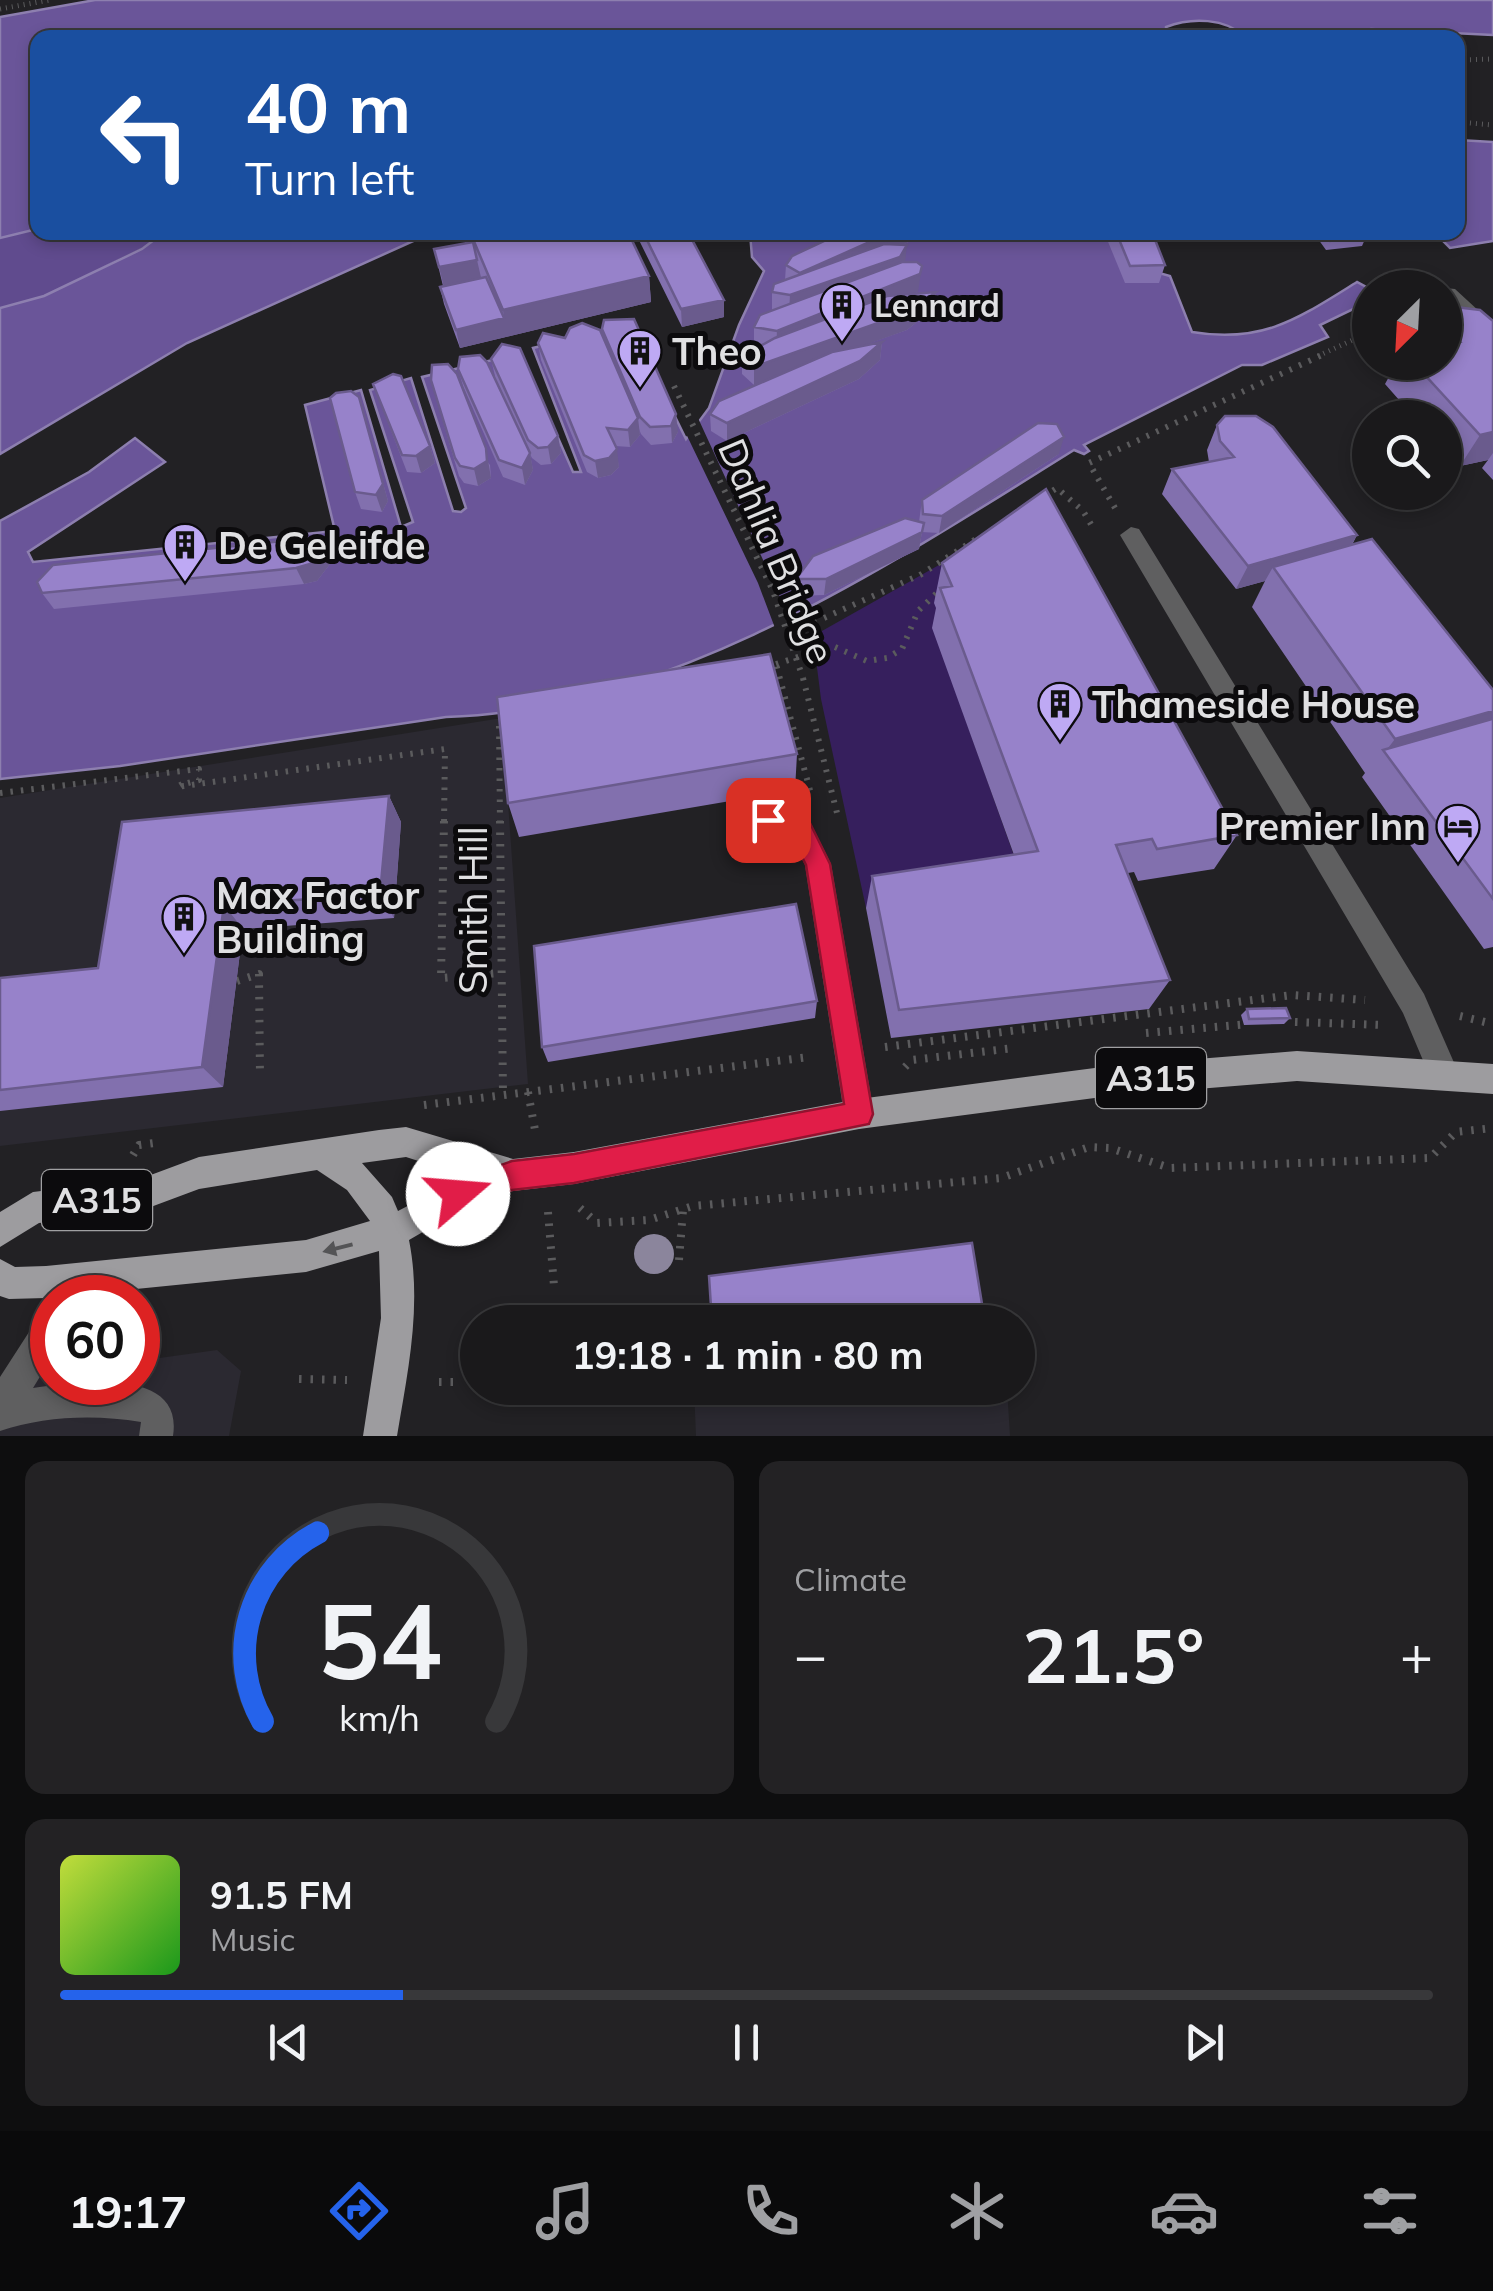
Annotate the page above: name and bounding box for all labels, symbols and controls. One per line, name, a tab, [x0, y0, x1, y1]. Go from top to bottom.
text: 40 m	[245, 63, 411, 151]
icon: left	[80, 70, 210, 200]
text: Turn left	[245, 150, 414, 206]
north arrow	[1352, 270, 1462, 380]
map controls	[1352, 270, 1462, 510]
building icon: Lennard	[819, 282, 865, 343]
place label: Lennard	[874, 285, 1000, 325]
place label: Theo	[672, 327, 762, 375]
building icon: Theo	[617, 328, 663, 389]
button: search	[1352, 400, 1462, 510]
street label: Dahlia Bridge	[708, 431, 846, 671]
place label: De Geleifde	[218, 521, 426, 569]
building icon: De Geleifde	[162, 522, 208, 583]
place label: Thameside House	[1092, 680, 1415, 728]
building icon: Thameside House	[1037, 681, 1083, 742]
pin	[726, 778, 811, 863]
icon: arrive	[741, 793, 796, 848]
place label: Premier Inn	[1219, 802, 1426, 850]
hotel icon: Premier Inn	[1435, 803, 1481, 864]
street label: Smith Hill	[449, 826, 497, 994]
place label: Max Factor Building	[216, 871, 419, 963]
building icon: Max Factor Building	[161, 894, 207, 955]
road number: A315	[1096, 1048, 1206, 1108]
position arrow	[406, 1142, 510, 1246]
road number: A315	[42, 1170, 152, 1230]
one-way arrow	[323, 1241, 354, 1257]
speed limit sign: 60	[30, 1275, 160, 1405]
text: 19:18 · 1 min · 80 m	[572, 1331, 923, 1379]
text: Climate	[794, 1559, 907, 1599]
text: 54	[317, 1574, 442, 1705]
text: 21.5°	[1022, 1608, 1205, 1702]
text: −	[794, 1620, 827, 1689]
text: +	[1400, 1620, 1433, 1689]
text: km/h	[339, 1695, 420, 1740]
text: 91.5 FM	[210, 1871, 353, 1919]
text: Music	[210, 1919, 295, 1959]
icon: previous	[261, 2015, 316, 2070]
icon: pause	[719, 2015, 774, 2070]
icon: next	[1177, 2015, 1232, 2070]
icon: directions	[324, 2176, 394, 2246]
icon: music	[530, 2176, 600, 2246]
icon: phone	[736, 2176, 806, 2246]
icon: climate	[942, 2176, 1012, 2246]
icon: car	[1149, 2176, 1219, 2246]
icon: filters	[1355, 2176, 1425, 2246]
text: 19:17	[68, 2183, 187, 2239]

